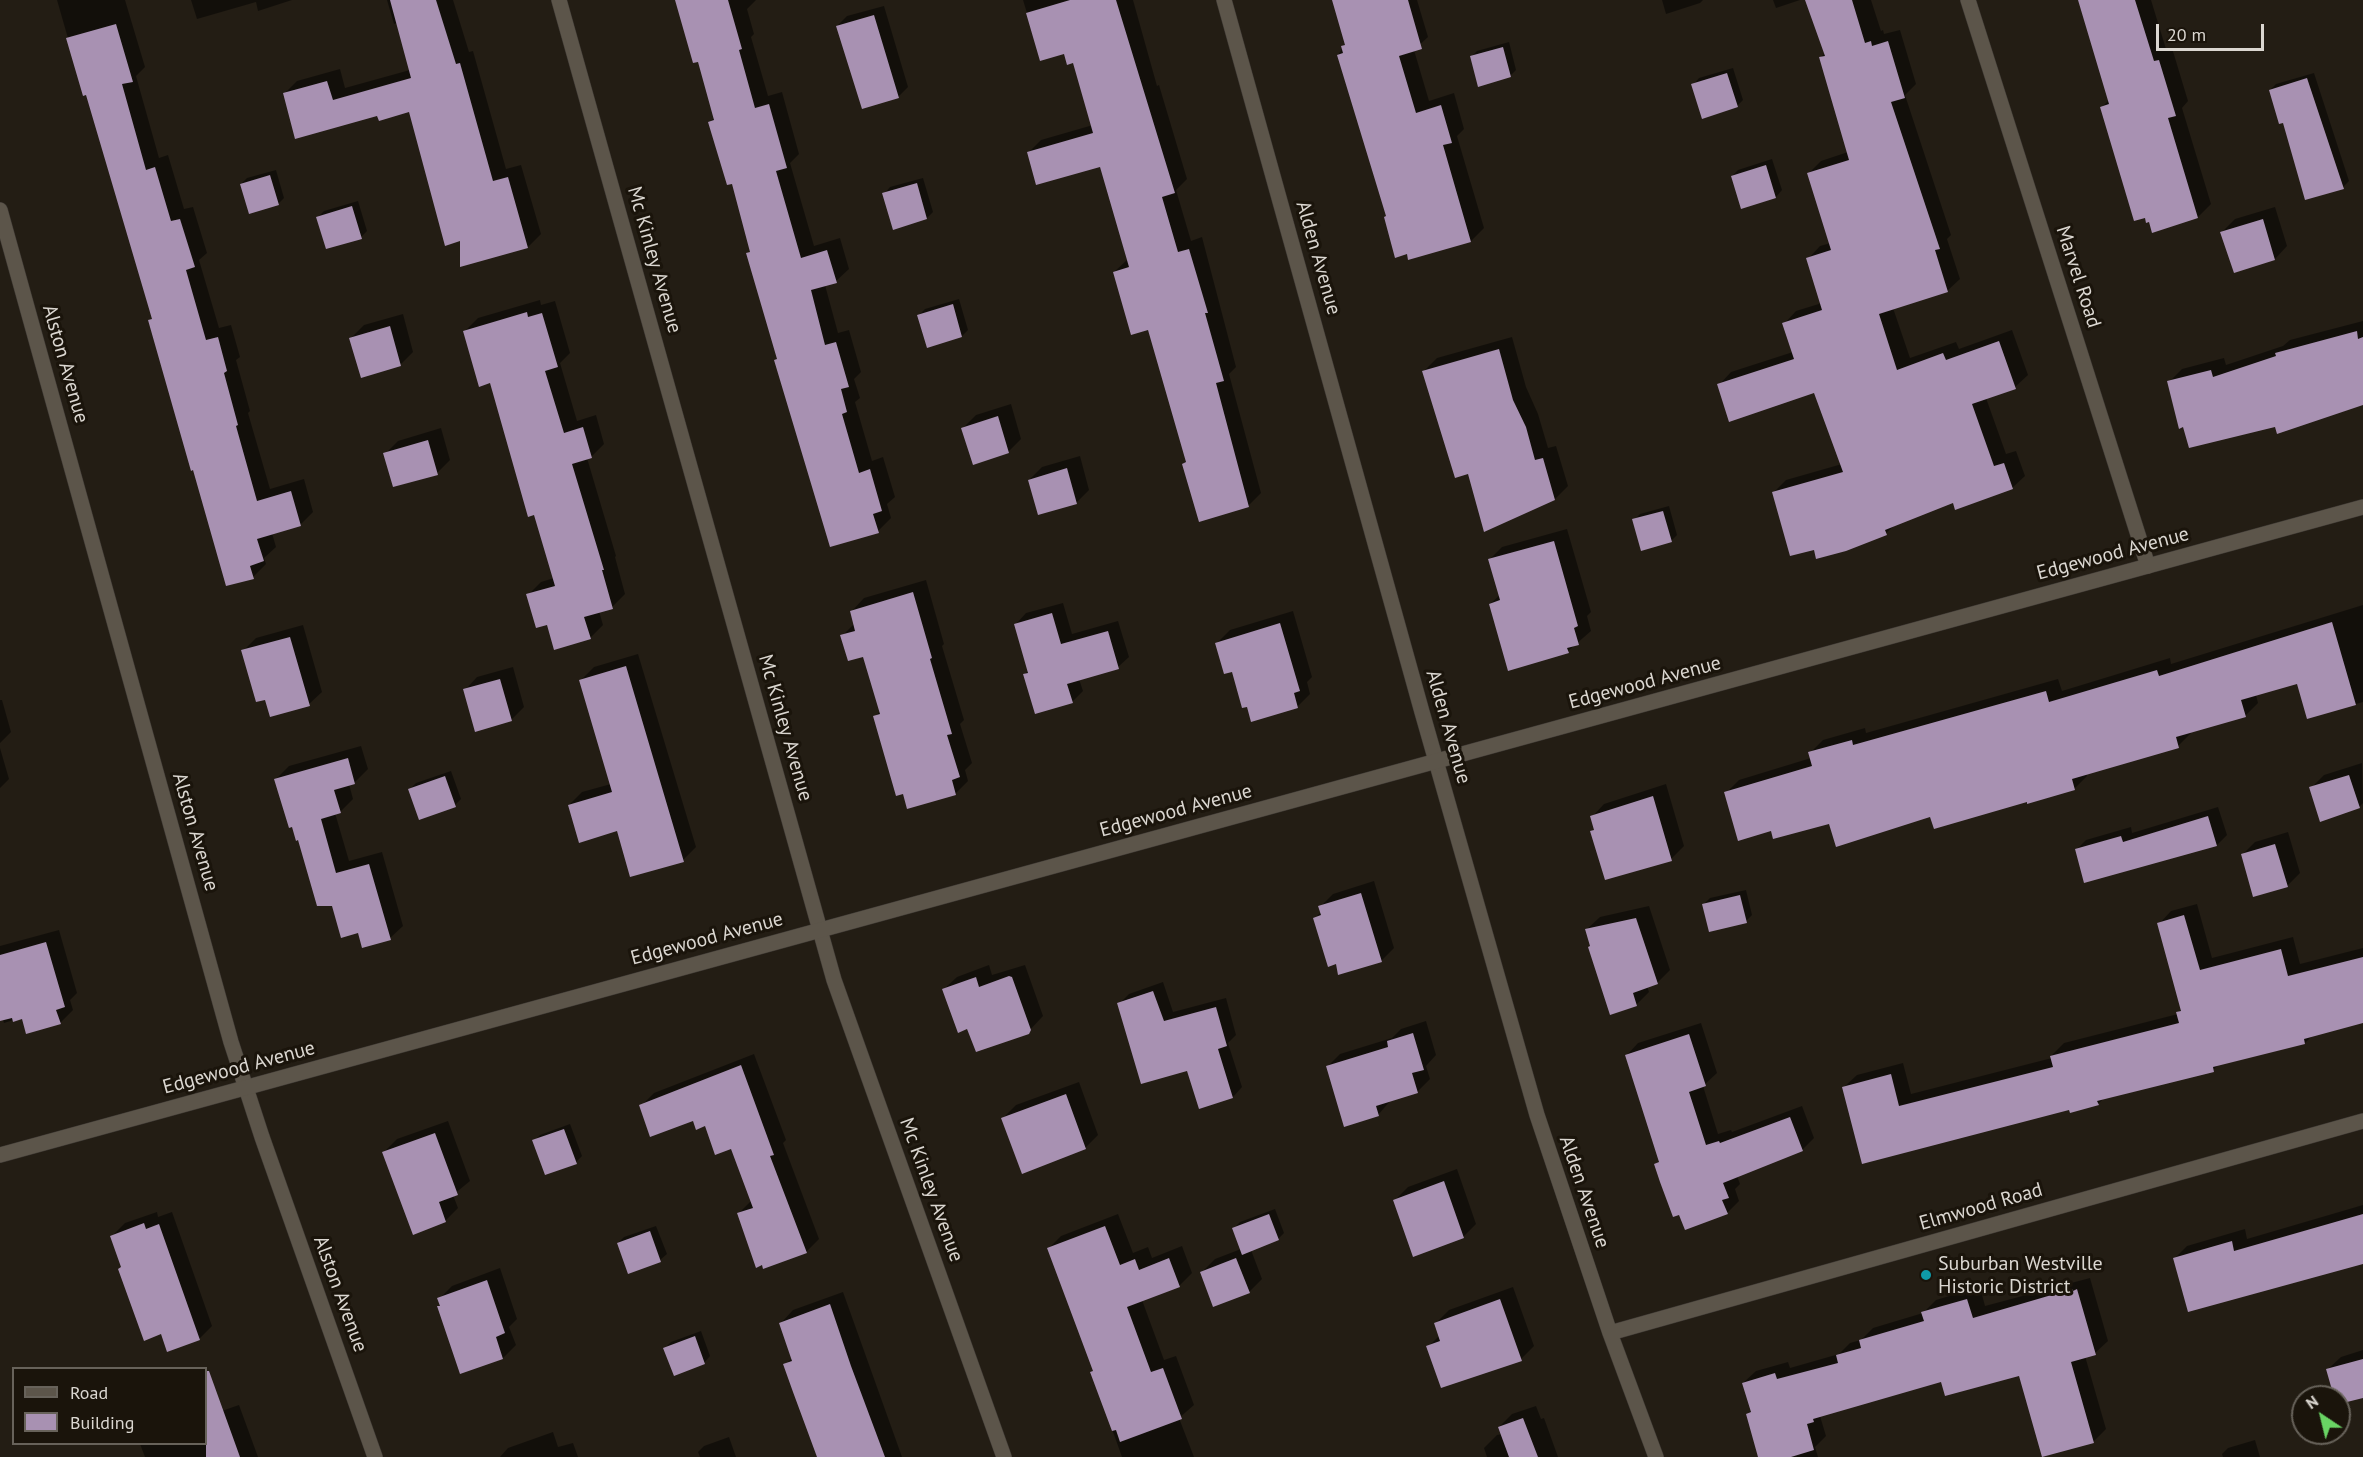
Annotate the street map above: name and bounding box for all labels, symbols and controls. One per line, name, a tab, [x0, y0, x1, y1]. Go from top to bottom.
scale bar	[2159, 12, 2267, 50]
text: 20 m	[2167, 23, 2206, 46]
street label: Mc Kinley Avenue	[622, 184, 686, 336]
street label: Alden Avenue	[1290, 198, 1346, 318]
street label: Marvel Road	[2050, 223, 2106, 331]
street label: Alston Avenue	[37, 302, 93, 426]
street label: Edgewood Avenue	[2034, 522, 2192, 586]
street label: Edgewood Avenue	[1566, 651, 1724, 715]
street label: Mc Kinley Avenue	[753, 652, 817, 804]
street label: Alden Avenue	[1420, 667, 1476, 787]
street label: Alston Avenue	[167, 770, 223, 894]
street label: Edgewood Avenue	[1097, 779, 1255, 843]
street label: Edgewood Avenue	[628, 907, 786, 971]
street label: Edgewood Avenue	[160, 1036, 318, 1100]
street label: Mc Kinley Avenue	[894, 1115, 968, 1265]
street label: Alden Avenue	[1554, 1133, 1614, 1251]
street label: Elmwood Road	[1917, 1178, 2045, 1236]
street label: Alston Avenue	[308, 1233, 372, 1355]
place label: Suburban Westville Historic District	[1938, 1252, 2103, 1299]
marker: Suburban Westville Historic District	[1919, 1268, 1933, 1282]
legend	[12, 1367, 207, 1445]
text: Road	[70, 1381, 108, 1404]
north arrow	[2291, 1385, 2351, 1445]
text: N	[2302, 1391, 2322, 1413]
text: Building	[70, 1411, 134, 1434]

